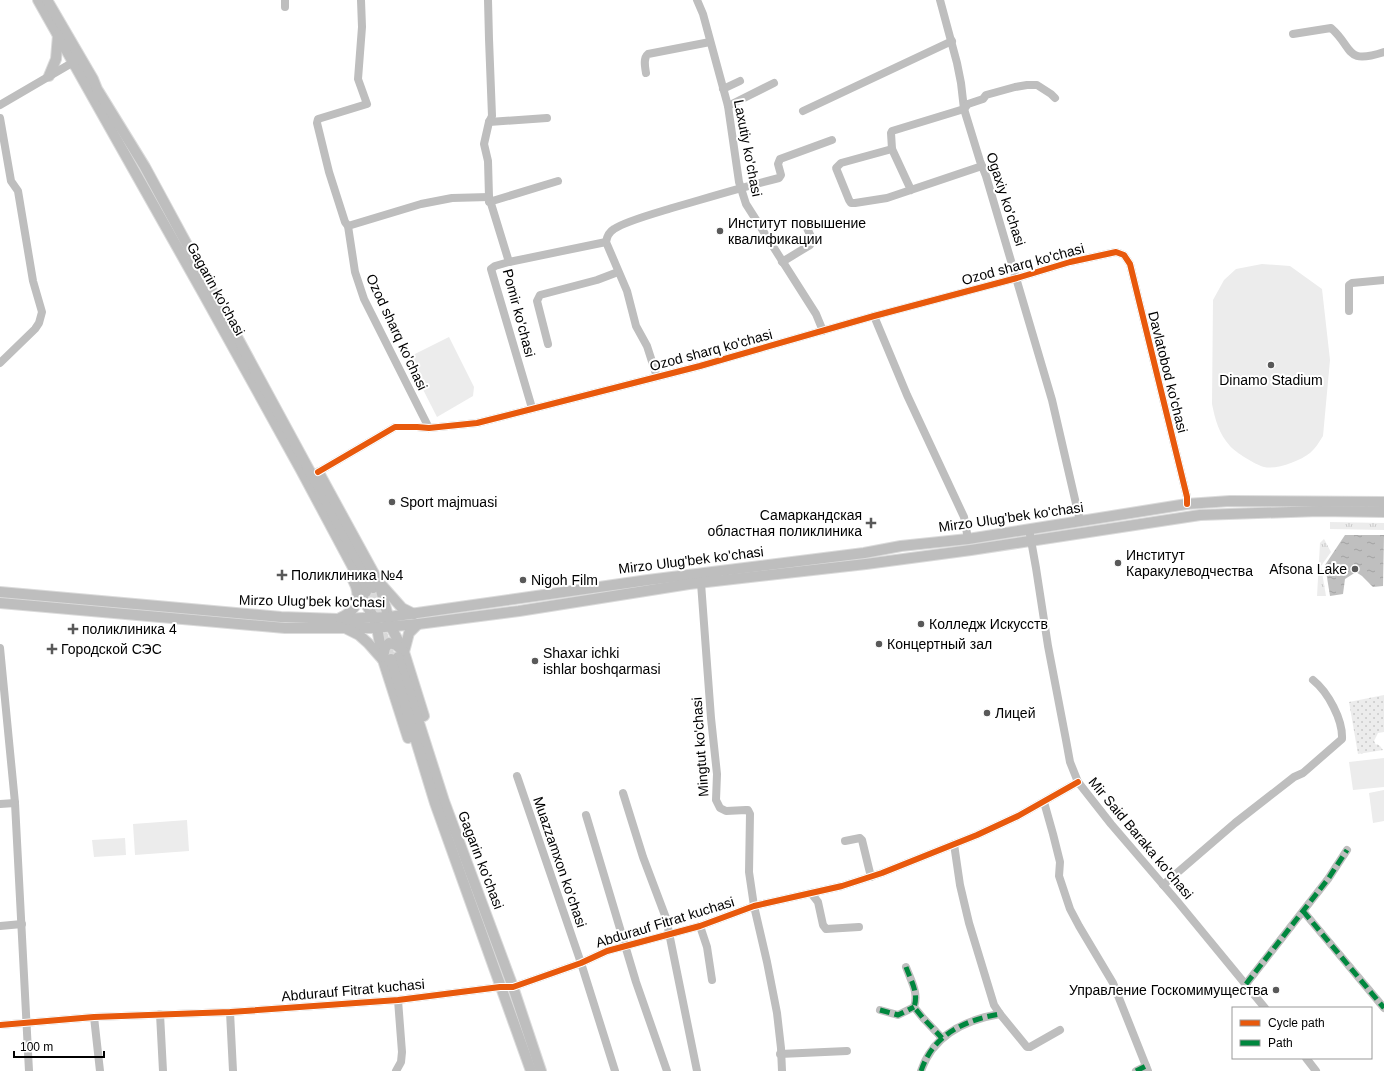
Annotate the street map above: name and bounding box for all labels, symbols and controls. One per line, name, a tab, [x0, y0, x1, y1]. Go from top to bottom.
street label: Laxutiy ko'chasi	[731, 98, 765, 198]
street label: Ogaxiy ko'chasi	[983, 150, 1029, 248]
place label: Институт повышение квалификации	[728, 215, 866, 247]
marker: Институт повышение квалификации	[715, 226, 725, 236]
street label: Gagarin ko'chasi	[184, 240, 248, 338]
street label: Ozod sharq ko'chasi	[960, 240, 1086, 288]
street label: Pomir ko'chasi	[500, 267, 538, 359]
street label: Ozod sharq ko'chasi	[363, 271, 431, 393]
street label: Davlatobod ko'chasi	[1145, 309, 1191, 435]
street label: Ozod sharq ko'chasi	[648, 326, 774, 374]
marker: Dinamo Stadium	[1266, 360, 1276, 370]
place label: Dinamo Stadium	[1219, 372, 1323, 388]
place label: Sport majmuasi	[400, 494, 497, 510]
marker: Sport majmuasi	[387, 497, 397, 507]
street label: Mirzo Ulug'bek ko'chasi	[938, 499, 1084, 535]
place label: Самаркандская областная поликлиника	[707, 507, 862, 539]
marker: Самаркандская областная поликлиника	[865, 517, 877, 529]
street label: Mirzo Ulug'bek ko'chasi	[617, 543, 765, 577]
place label: Институт Каракулеводчества	[1126, 547, 1253, 579]
marker: Институт Каракулеводчества	[1113, 558, 1123, 568]
place label: Afsona Lake	[1269, 561, 1347, 577]
marker: Afsona Lake	[1350, 564, 1360, 574]
place label: Поликлиника №4	[291, 567, 403, 583]
marker: Поликлиника №4	[276, 569, 288, 581]
place label: Nigoh Film	[531, 572, 598, 588]
marker: Nigoh Film	[518, 575, 528, 585]
street label: Mirzo Ulug'bek ko'chasi	[239, 592, 385, 610]
place label: Колледж Искусств	[929, 616, 1048, 632]
marker: Колледж Искусств	[916, 619, 926, 629]
place label: поликлиника 4	[82, 621, 177, 637]
marker: поликлиника 4	[67, 623, 79, 635]
place label: Концертный зал	[887, 636, 992, 652]
marker: Концертный зал	[874, 639, 884, 649]
place label: Городской СЭС	[61, 641, 162, 657]
marker: Городской СЭС	[46, 643, 58, 655]
place label: Shaxar ichki ishlar boshqarmasi	[543, 645, 661, 677]
marker: Shaxar ichki ishlar boshqarmasi	[530, 656, 540, 666]
street label: Mingtut ko'chasi	[689, 697, 711, 797]
place label: Лицей	[995, 705, 1035, 721]
marker: Лицей	[982, 708, 992, 718]
street label: Mir Said Baraka ko'chasi	[1085, 774, 1197, 902]
street label: Muazzamxon ko'chasi	[530, 794, 590, 930]
street label: Gagarin ko'chasi	[455, 809, 507, 911]
street label: Abdurauf Fitrat kuchasi	[594, 893, 736, 951]
street label: Abdurauf Fitrat kuchasi	[281, 976, 425, 1004]
place label: Управление Госкомимущества	[1069, 982, 1268, 998]
marker: Управление Госкомимущества	[1271, 985, 1281, 995]
legend	[1232, 1007, 1372, 1059]
text: Cycle path	[1268, 1016, 1325, 1030]
scale bar	[14, 1033, 104, 1059]
text: Path	[1268, 1036, 1293, 1050]
text: 100 m	[20, 1040, 53, 1054]

